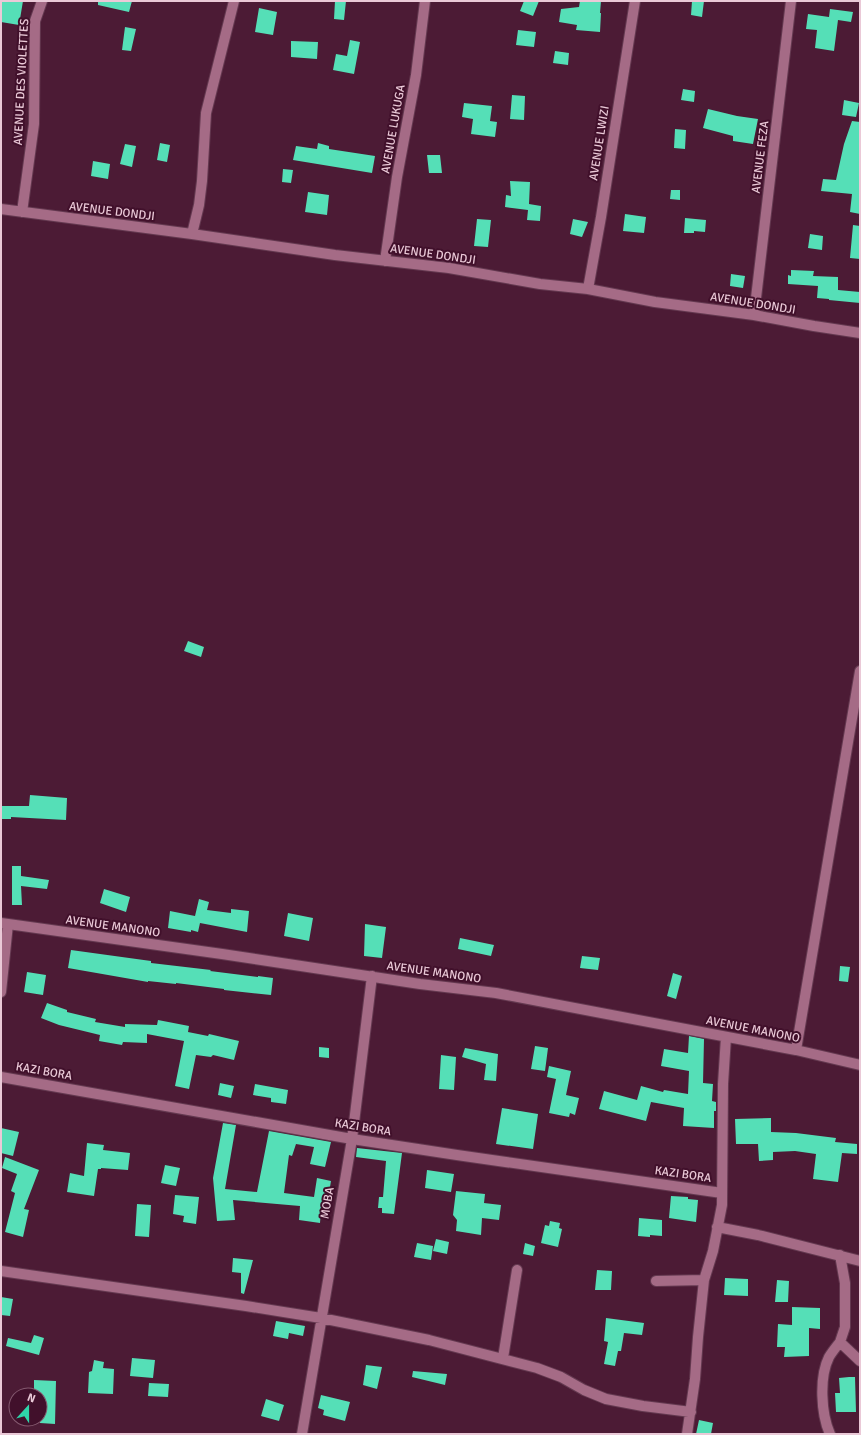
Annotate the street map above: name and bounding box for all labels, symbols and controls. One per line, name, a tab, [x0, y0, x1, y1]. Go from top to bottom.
street label: AVENUE DES VIOLETTES	[11, 18, 32, 146]
street label: AVENUE LUKUGA	[378, 83, 409, 175]
street label: AVENUE LWIZI	[586, 105, 613, 182]
street label: AVENUE FEZA	[749, 119, 772, 194]
street label: AVENUE DONDJI	[68, 199, 156, 224]
street label: AVENUE DONDJI	[389, 241, 477, 268]
street label: AVENUE DONDJI	[709, 289, 797, 318]
street label: AVENUE MANONO	[65, 912, 161, 941]
street label: AVENUE MANONO	[386, 958, 482, 987]
street label: AVENUE MANONO	[705, 1013, 801, 1046]
street label: KAZI BORA	[15, 1059, 74, 1084]
street label: KAZI BORA	[334, 1116, 393, 1139]
street label: KAZI BORA	[654, 1163, 713, 1186]
street label: MOBA	[317, 1185, 338, 1220]
north arrow	[8, 1387, 48, 1427]
text: N	[26, 1391, 37, 1406]

